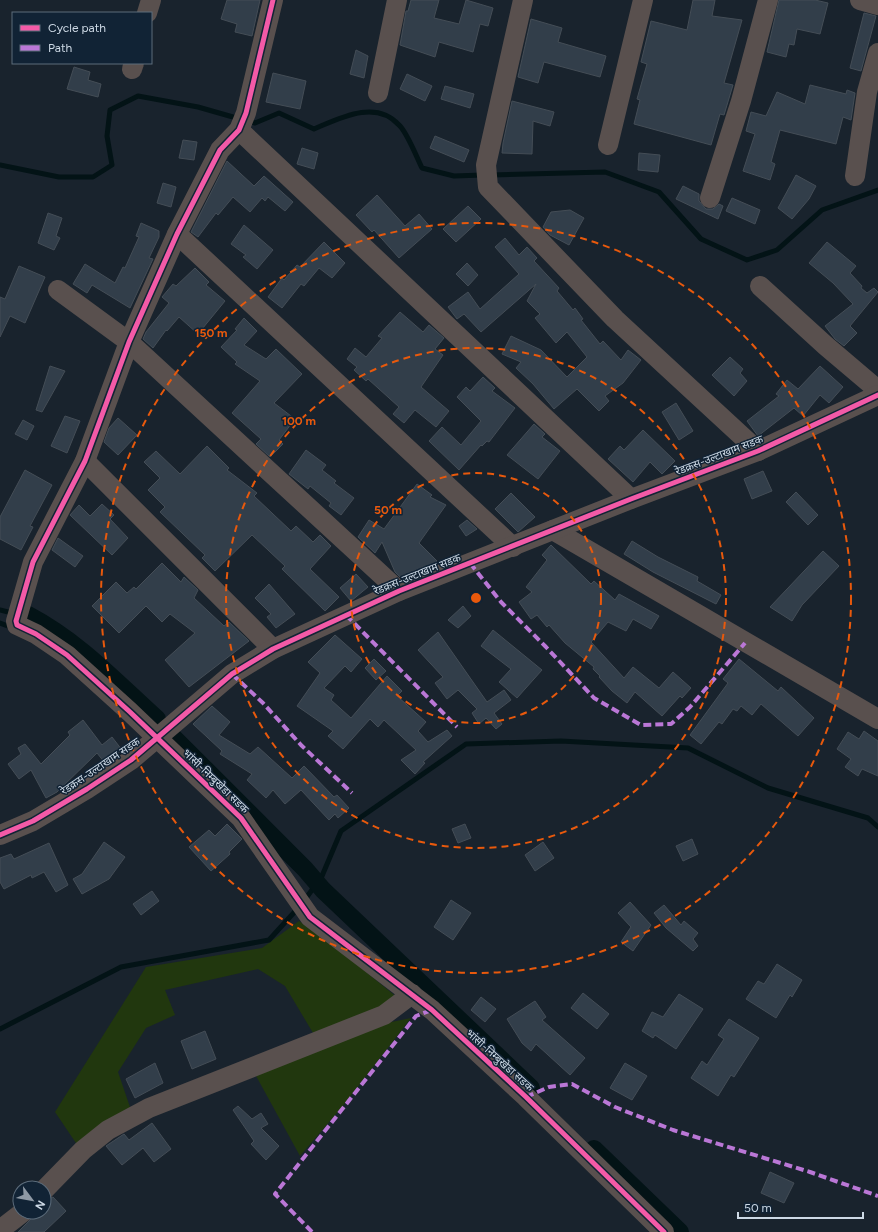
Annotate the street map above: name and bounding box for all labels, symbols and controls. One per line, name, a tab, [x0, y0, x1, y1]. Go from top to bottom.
legend	[12, 12, 152, 64]
text: Cycle path	[48, 21, 106, 35]
text: Path	[48, 41, 72, 55]
text: 150 m	[194, 326, 228, 340]
text: 100 m	[282, 414, 316, 428]
street label: रेडक्रस-उल्टाखाम सडक	[673, 433, 765, 478]
text: 50 m	[374, 503, 402, 517]
street label: रेडक्रस-उल्टाखाम सडक	[371, 551, 463, 598]
centre of rings	[469, 591, 483, 605]
street label: रेडक्रस-उल्टाखाम सडक	[58, 735, 143, 798]
street label: भांसी-निम्बुखेडा सडक	[180, 747, 252, 816]
street label: भांसी-निम्बुखेडा सडक	[463, 1027, 537, 1095]
north arrow	[12, 1180, 52, 1220]
scale bar	[738, 1194, 863, 1220]
text: N	[32, 1198, 48, 1212]
text: 50 m	[744, 1201, 772, 1215]

